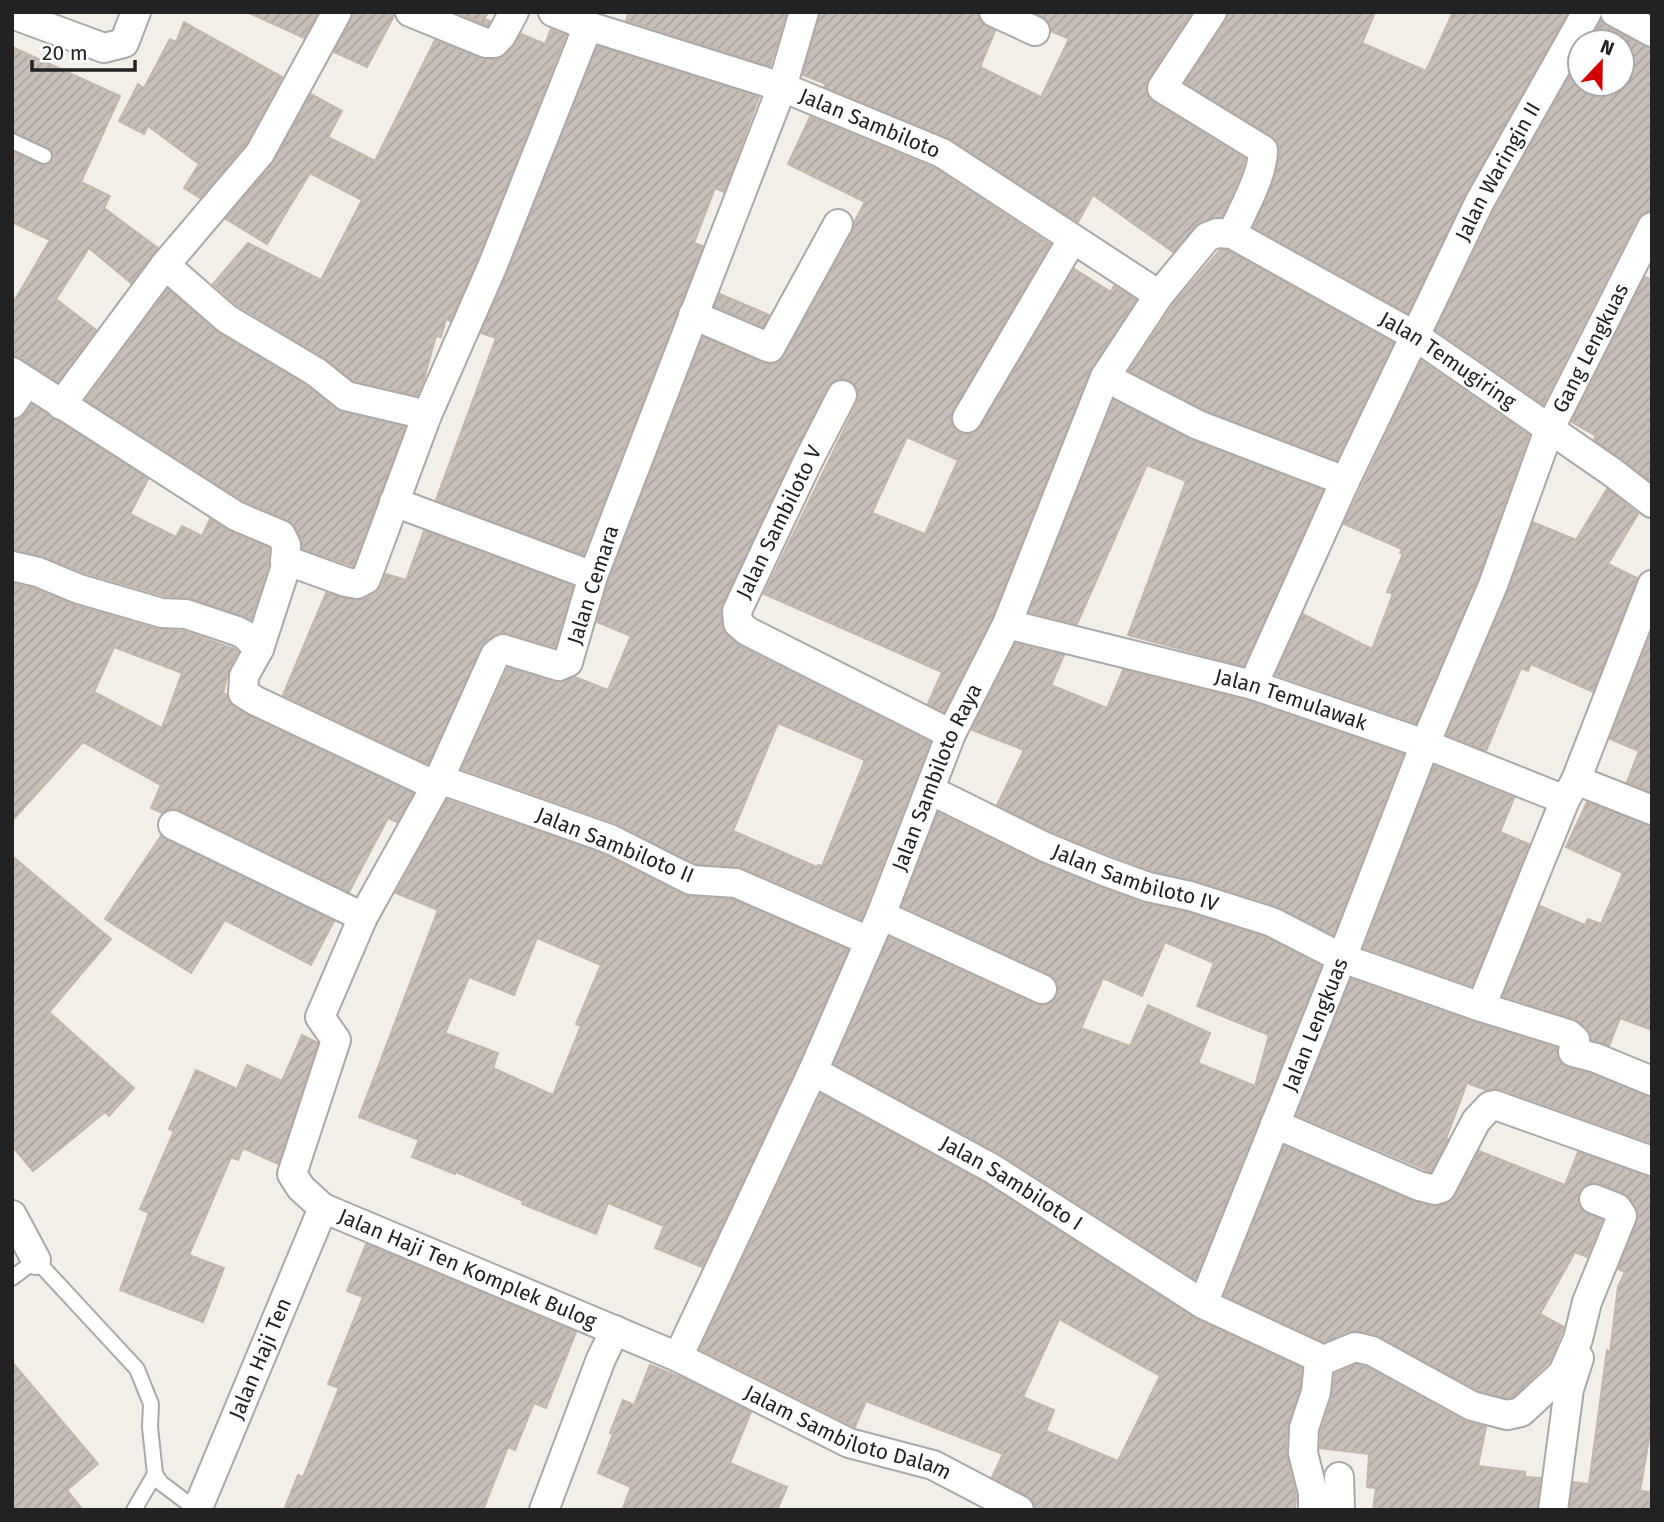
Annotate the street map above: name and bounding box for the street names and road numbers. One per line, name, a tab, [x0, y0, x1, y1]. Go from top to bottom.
street label: Jalan Sambiloto	[795, 83, 944, 164]
street label: Jalan Waringin II	[1450, 97, 1546, 245]
street label: Gang Lengkuas	[1547, 279, 1634, 417]
street label: Jalan Temugiring	[1375, 306, 1521, 415]
street label: Jalan Sambiloto V	[731, 441, 827, 603]
street label: Jalan Cemara	[561, 522, 625, 648]
street label: Jalan Temulawak	[1212, 663, 1371, 736]
street label: Jalan Sambiloto Raya	[886, 679, 987, 875]
street label: Jalan Sambiloto II	[532, 801, 698, 889]
street label: Jalan Sambiloto IV	[1048, 838, 1222, 917]
street label: Jalan Lengkuas	[1277, 954, 1354, 1095]
street label: Jalan Sambiloto I	[936, 1130, 1088, 1236]
street label: Jalan Haji Ten Komplek Bulog	[334, 1203, 601, 1334]
street label: Jalan Haji Ten	[223, 1294, 297, 1423]
street label: Jalam Sambiloto Dalam	[740, 1380, 956, 1485]

